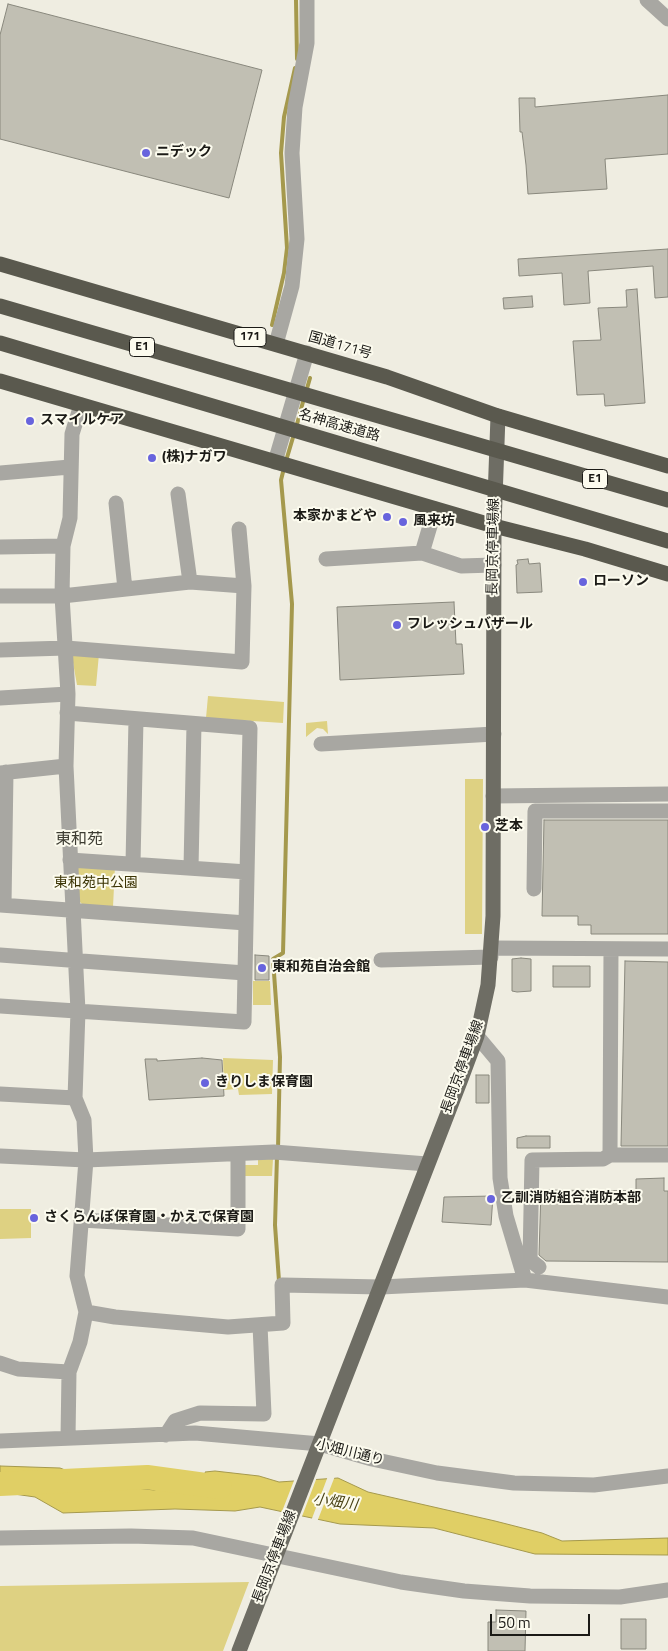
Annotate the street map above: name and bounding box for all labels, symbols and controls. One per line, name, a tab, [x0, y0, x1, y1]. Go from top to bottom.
place label: ニデック	[156, 145, 212, 161]
marker: ニデック	[140, 147, 152, 159]
road number: 171	[234, 328, 266, 347]
street label: 国道171号	[306, 329, 374, 363]
road number: E1	[130, 338, 154, 357]
street label: 名神高速道路	[296, 406, 382, 446]
place label: スマイルケア	[40, 413, 124, 429]
marker: スマイルケア	[24, 415, 36, 427]
place label: (株)ナガワ	[162, 450, 227, 466]
marker: (株)ナガワ	[146, 452, 158, 464]
road number: E1	[582, 469, 608, 488]
street label: 長岡京停車場線	[485, 498, 503, 596]
place label: 本家かまどや	[293, 509, 377, 525]
marker: 本家かまどや	[381, 511, 393, 523]
place label: 風来坊	[413, 514, 455, 530]
marker: 風来坊	[397, 516, 409, 528]
place label: ローソン	[593, 574, 649, 590]
marker: ローソン	[577, 576, 589, 588]
place label: フレッシュバザール	[407, 617, 533, 633]
marker: フレッシュバザール	[391, 619, 403, 631]
place label: 芝本	[495, 819, 523, 835]
marker: 芝本	[479, 821, 491, 833]
district label: 東和苑	[55, 830, 103, 850]
park label: 東和苑中公園	[54, 876, 138, 892]
place label: 東和苑自治会館	[272, 960, 370, 976]
marker: 東和苑自治会館	[256, 962, 268, 974]
street label: 長岡京停車場線	[438, 1018, 488, 1116]
place label: きりしま保育園	[215, 1075, 313, 1091]
marker: きりしま保育園	[199, 1077, 211, 1089]
place label: 乙訓消防組合消防本部	[501, 1191, 641, 1207]
marker: 乙訓消防組合消防本部	[485, 1193, 497, 1205]
place label: さくらんぼ保育園・かえで保育園	[44, 1210, 254, 1226]
marker: さくらんぼ保育園・かえで保育園	[28, 1212, 40, 1224]
street label: 小畑川通り	[314, 1436, 386, 1470]
water label: 小畑川	[311, 1491, 359, 1515]
street label: 長岡京停車場線	[250, 1508, 300, 1606]
scale bar	[493, 1604, 593, 1636]
text: 50 m	[498, 1611, 531, 1634]

